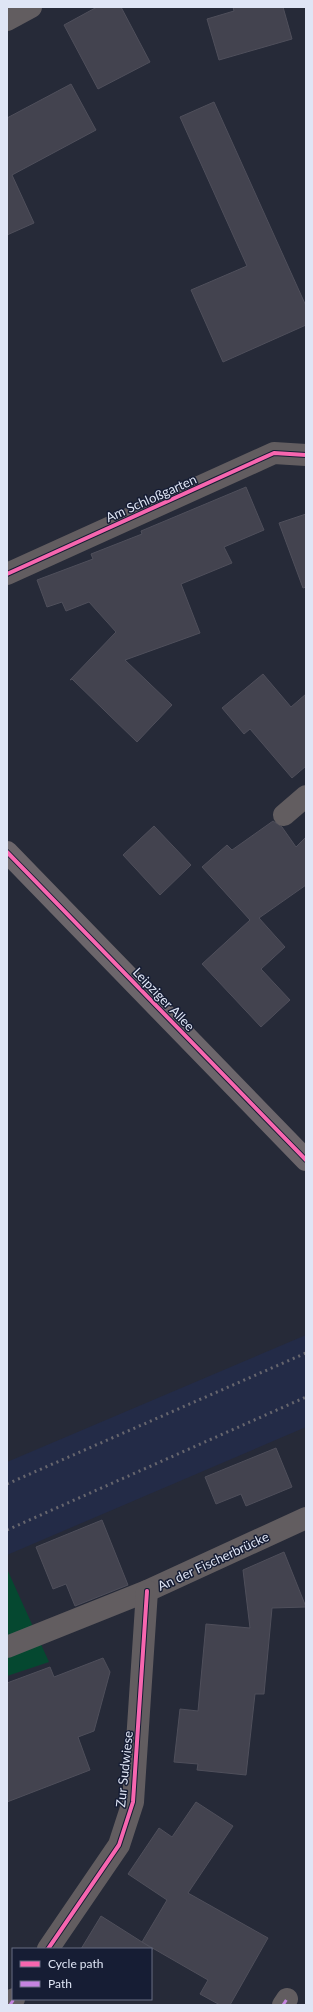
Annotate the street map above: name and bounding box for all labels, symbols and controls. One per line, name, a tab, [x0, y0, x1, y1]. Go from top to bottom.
street label: Am Schloßgarten	[103, 471, 199, 525]
street label: Leipziger Allee	[130, 964, 198, 1034]
street label: An der Fischerbrücke	[155, 1528, 271, 1594]
street label: Zur Sudwiese	[112, 1730, 136, 1808]
legend	[12, 1948, 152, 2000]
text: Cycle path	[48, 1956, 103, 1971]
text: Path	[48, 1976, 72, 1991]

